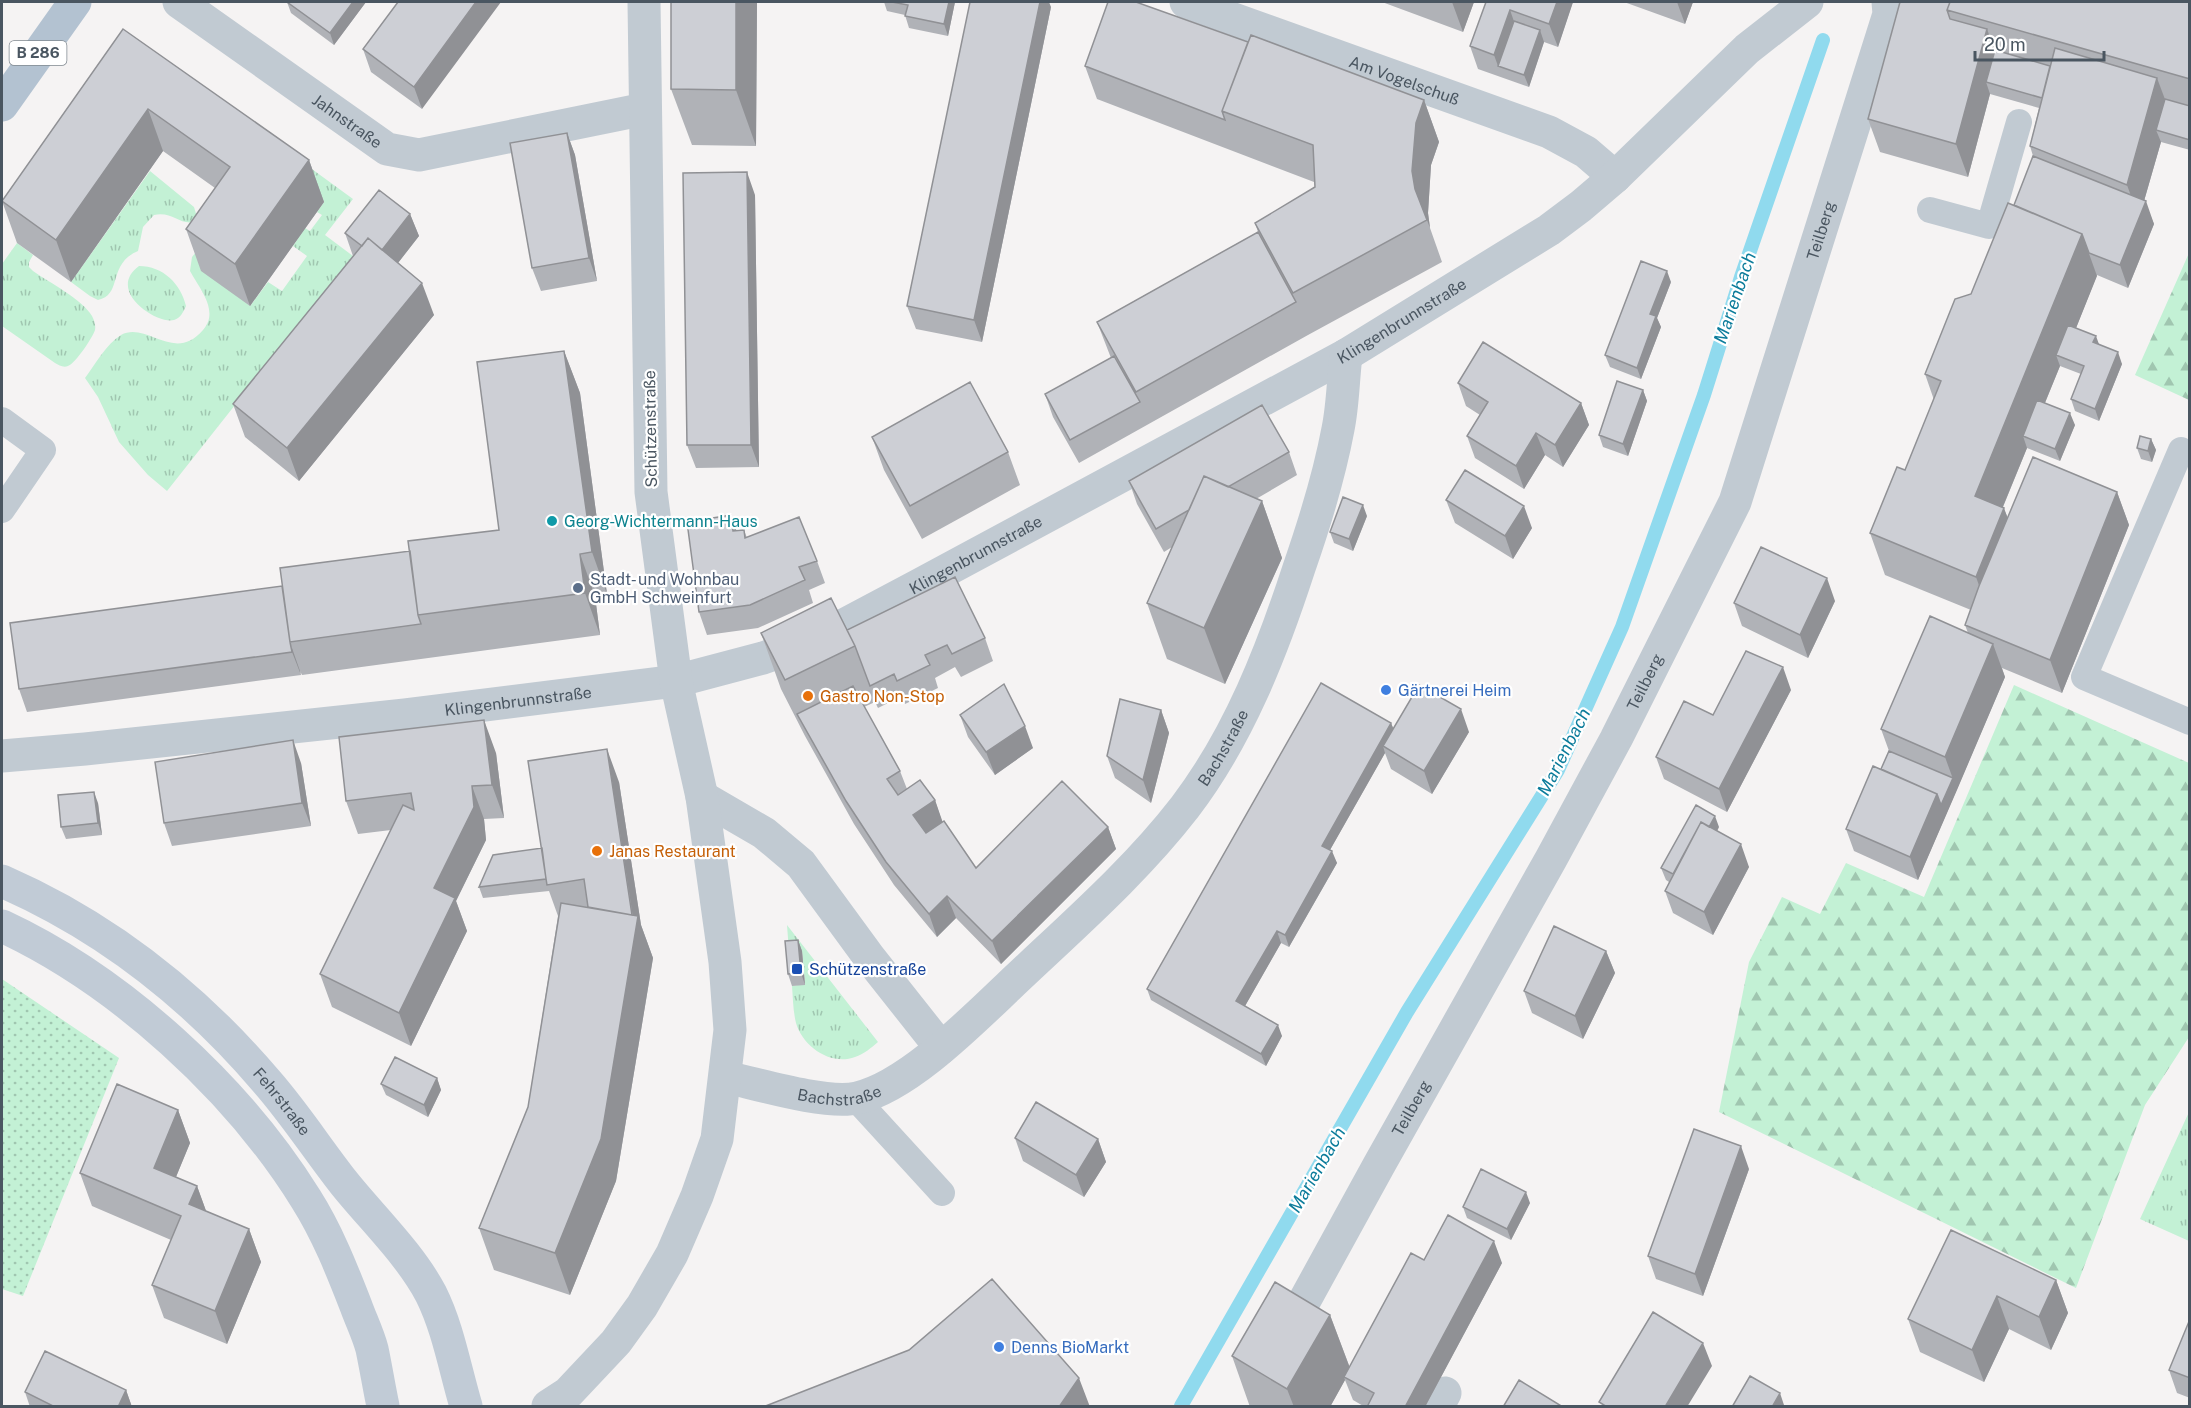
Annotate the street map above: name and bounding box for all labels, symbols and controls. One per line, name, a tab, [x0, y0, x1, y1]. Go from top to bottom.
scale bar	[1975, 24, 2104, 62]
text: 20 m	[1984, 34, 2026, 55]
road number: B 286	[9, 41, 66, 65]
street label: Am Vogelschuß	[1346, 52, 1462, 109]
street label: Jahnstraße	[308, 90, 385, 152]
street label: Teilberg	[1803, 199, 1839, 263]
water label: Marienbach	[1709, 249, 1760, 346]
street label: Klingenbrunnstraße	[1334, 274, 1470, 368]
street label: Schützenstraße	[640, 370, 661, 488]
street label: Klingenbrunnstraße	[906, 511, 1046, 598]
place label: Georg-Wichtermann-Haus	[564, 512, 758, 531]
marker: Georg-Wichtermann-Haus	[545, 514, 559, 528]
place label: Stadt- und Wohnbau GmbH Schweinfurt	[590, 570, 739, 607]
marker: Stadt- und Wohnbau GmbH Schweinfurt	[571, 581, 585, 595]
street label: Teilberg	[1623, 651, 1667, 714]
place label: Gärtnerei Heim	[1398, 681, 1511, 700]
street label: Klingenbrunnstraße	[443, 683, 593, 720]
marker: Gärtnerei Heim	[1379, 683, 1393, 697]
place label: Gastro Non-Stop	[820, 687, 945, 706]
marker: Gastro Non-Stop	[801, 689, 815, 703]
water label: Marienbach	[1533, 705, 1595, 799]
street label: Bachstraße	[1194, 707, 1252, 790]
place label: Janas Restaurant	[609, 842, 736, 861]
marker: Janas Restaurant	[590, 844, 604, 858]
place label: Schützenstraße	[809, 960, 926, 979]
marker: Schützenstraße	[790, 962, 804, 976]
street label: Fehrstraße	[249, 1064, 314, 1139]
street label: Teilberg	[1388, 1077, 1435, 1139]
street label: Bachstraße	[796, 1081, 885, 1109]
water label: Marienbach	[1284, 1123, 1349, 1216]
place label: Denns BioMarkt	[1011, 1338, 1129, 1357]
marker: Denns BioMarkt	[992, 1340, 1006, 1354]

